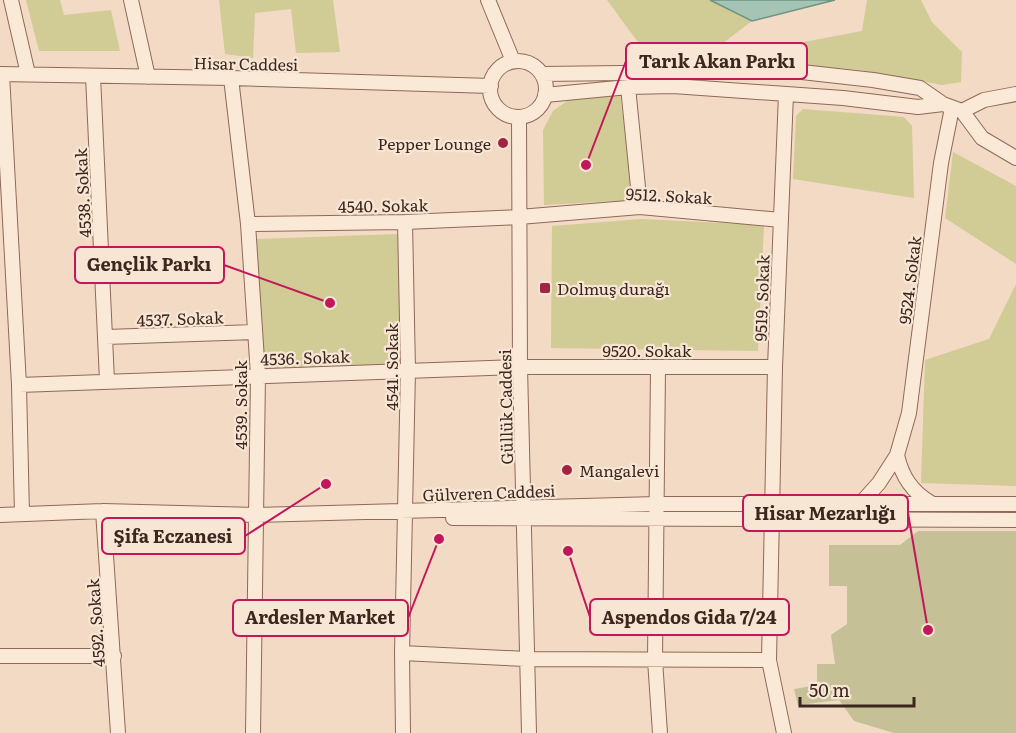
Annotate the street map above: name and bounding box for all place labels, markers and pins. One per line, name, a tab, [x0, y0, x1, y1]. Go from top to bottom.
callout: Tarık Akan Parkı	[626, 43, 807, 79]
place label: Pepper Lounge	[378, 131, 491, 155]
marker: Pepper Lounge	[496, 136, 510, 150]
callout: Gençlik Parkı	[75, 247, 224, 283]
place label: Dolmuş durağı	[557, 276, 670, 300]
marker: Dolmuş durağı	[538, 281, 552, 295]
place label: Mangalevi	[579, 458, 659, 482]
marker: Mangalevi	[560, 463, 574, 477]
callout: Hisar Mezarlığı	[743, 495, 908, 531]
callout: Şifa Eczanesi	[102, 518, 245, 554]
callout: Aspendos Gida 7/24	[590, 599, 789, 635]
callout: Ardesler Market	[233, 600, 408, 636]

